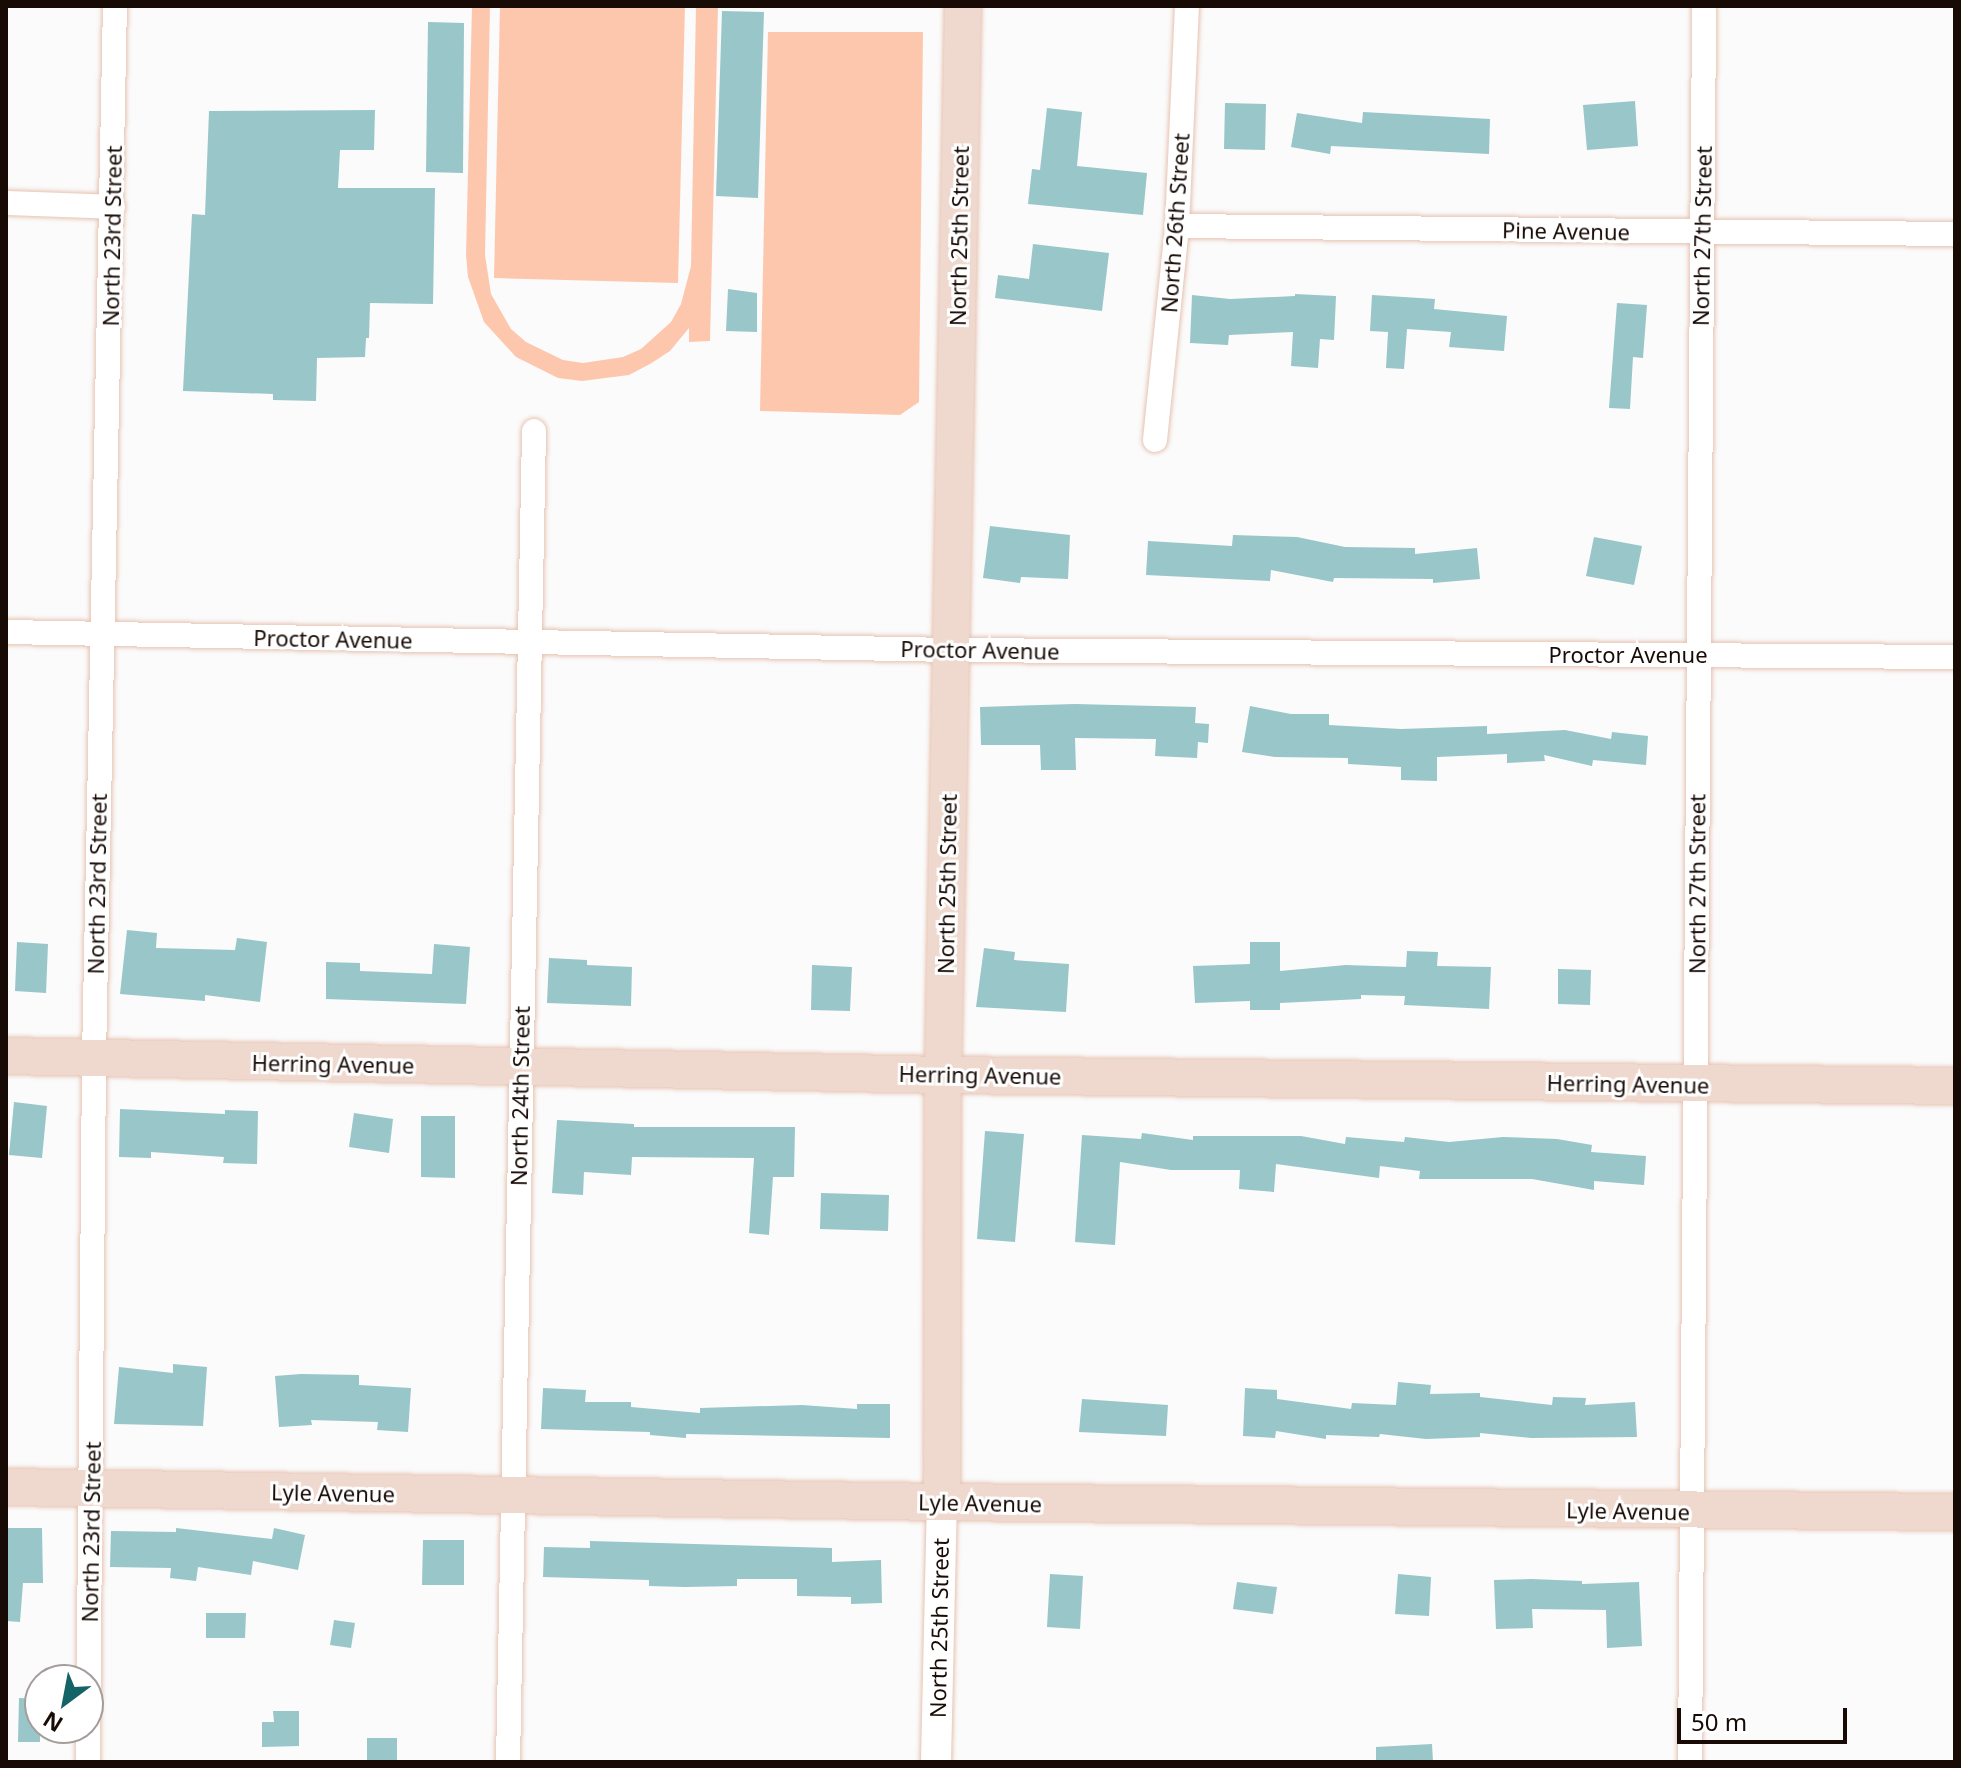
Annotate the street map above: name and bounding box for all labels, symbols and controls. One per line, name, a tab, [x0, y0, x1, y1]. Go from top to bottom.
street label: North 26th Street	[1156, 132, 1194, 314]
street label: North 23rd Street	[97, 145, 127, 327]
street label: North 25th Street	[944, 146, 974, 326]
street label: North 27th Street	[1687, 146, 1717, 326]
street label: Pine Avenue	[1502, 217, 1630, 245]
street label: Proctor Avenue	[253, 624, 413, 654]
street label: Proctor Avenue	[900, 635, 1060, 665]
street label: Proctor Avenue	[1548, 642, 1708, 668]
street label: North 23rd Street	[82, 793, 112, 975]
street label: North 25th Street	[932, 794, 962, 974]
street label: North 27th Street	[1684, 794, 1710, 974]
street label: North 24th Street	[505, 1006, 535, 1186]
street label: Herring Avenue	[251, 1049, 415, 1079]
street label: Herring Avenue	[898, 1060, 1062, 1090]
street label: Herring Avenue	[1546, 1069, 1710, 1099]
street label: North 23rd Street	[76, 1441, 106, 1623]
street label: Lyle Avenue	[271, 1479, 395, 1507]
street label: Lyle Avenue	[918, 1489, 1042, 1517]
street label: Lyle Avenue	[1566, 1497, 1690, 1525]
street label: North 25th Street	[924, 1538, 954, 1718]
north arrow	[24, 1664, 104, 1744]
scale bar	[1681, 1692, 1851, 1742]
text: N	[37, 1705, 68, 1740]
text: 50 m	[1691, 1705, 1747, 1738]

